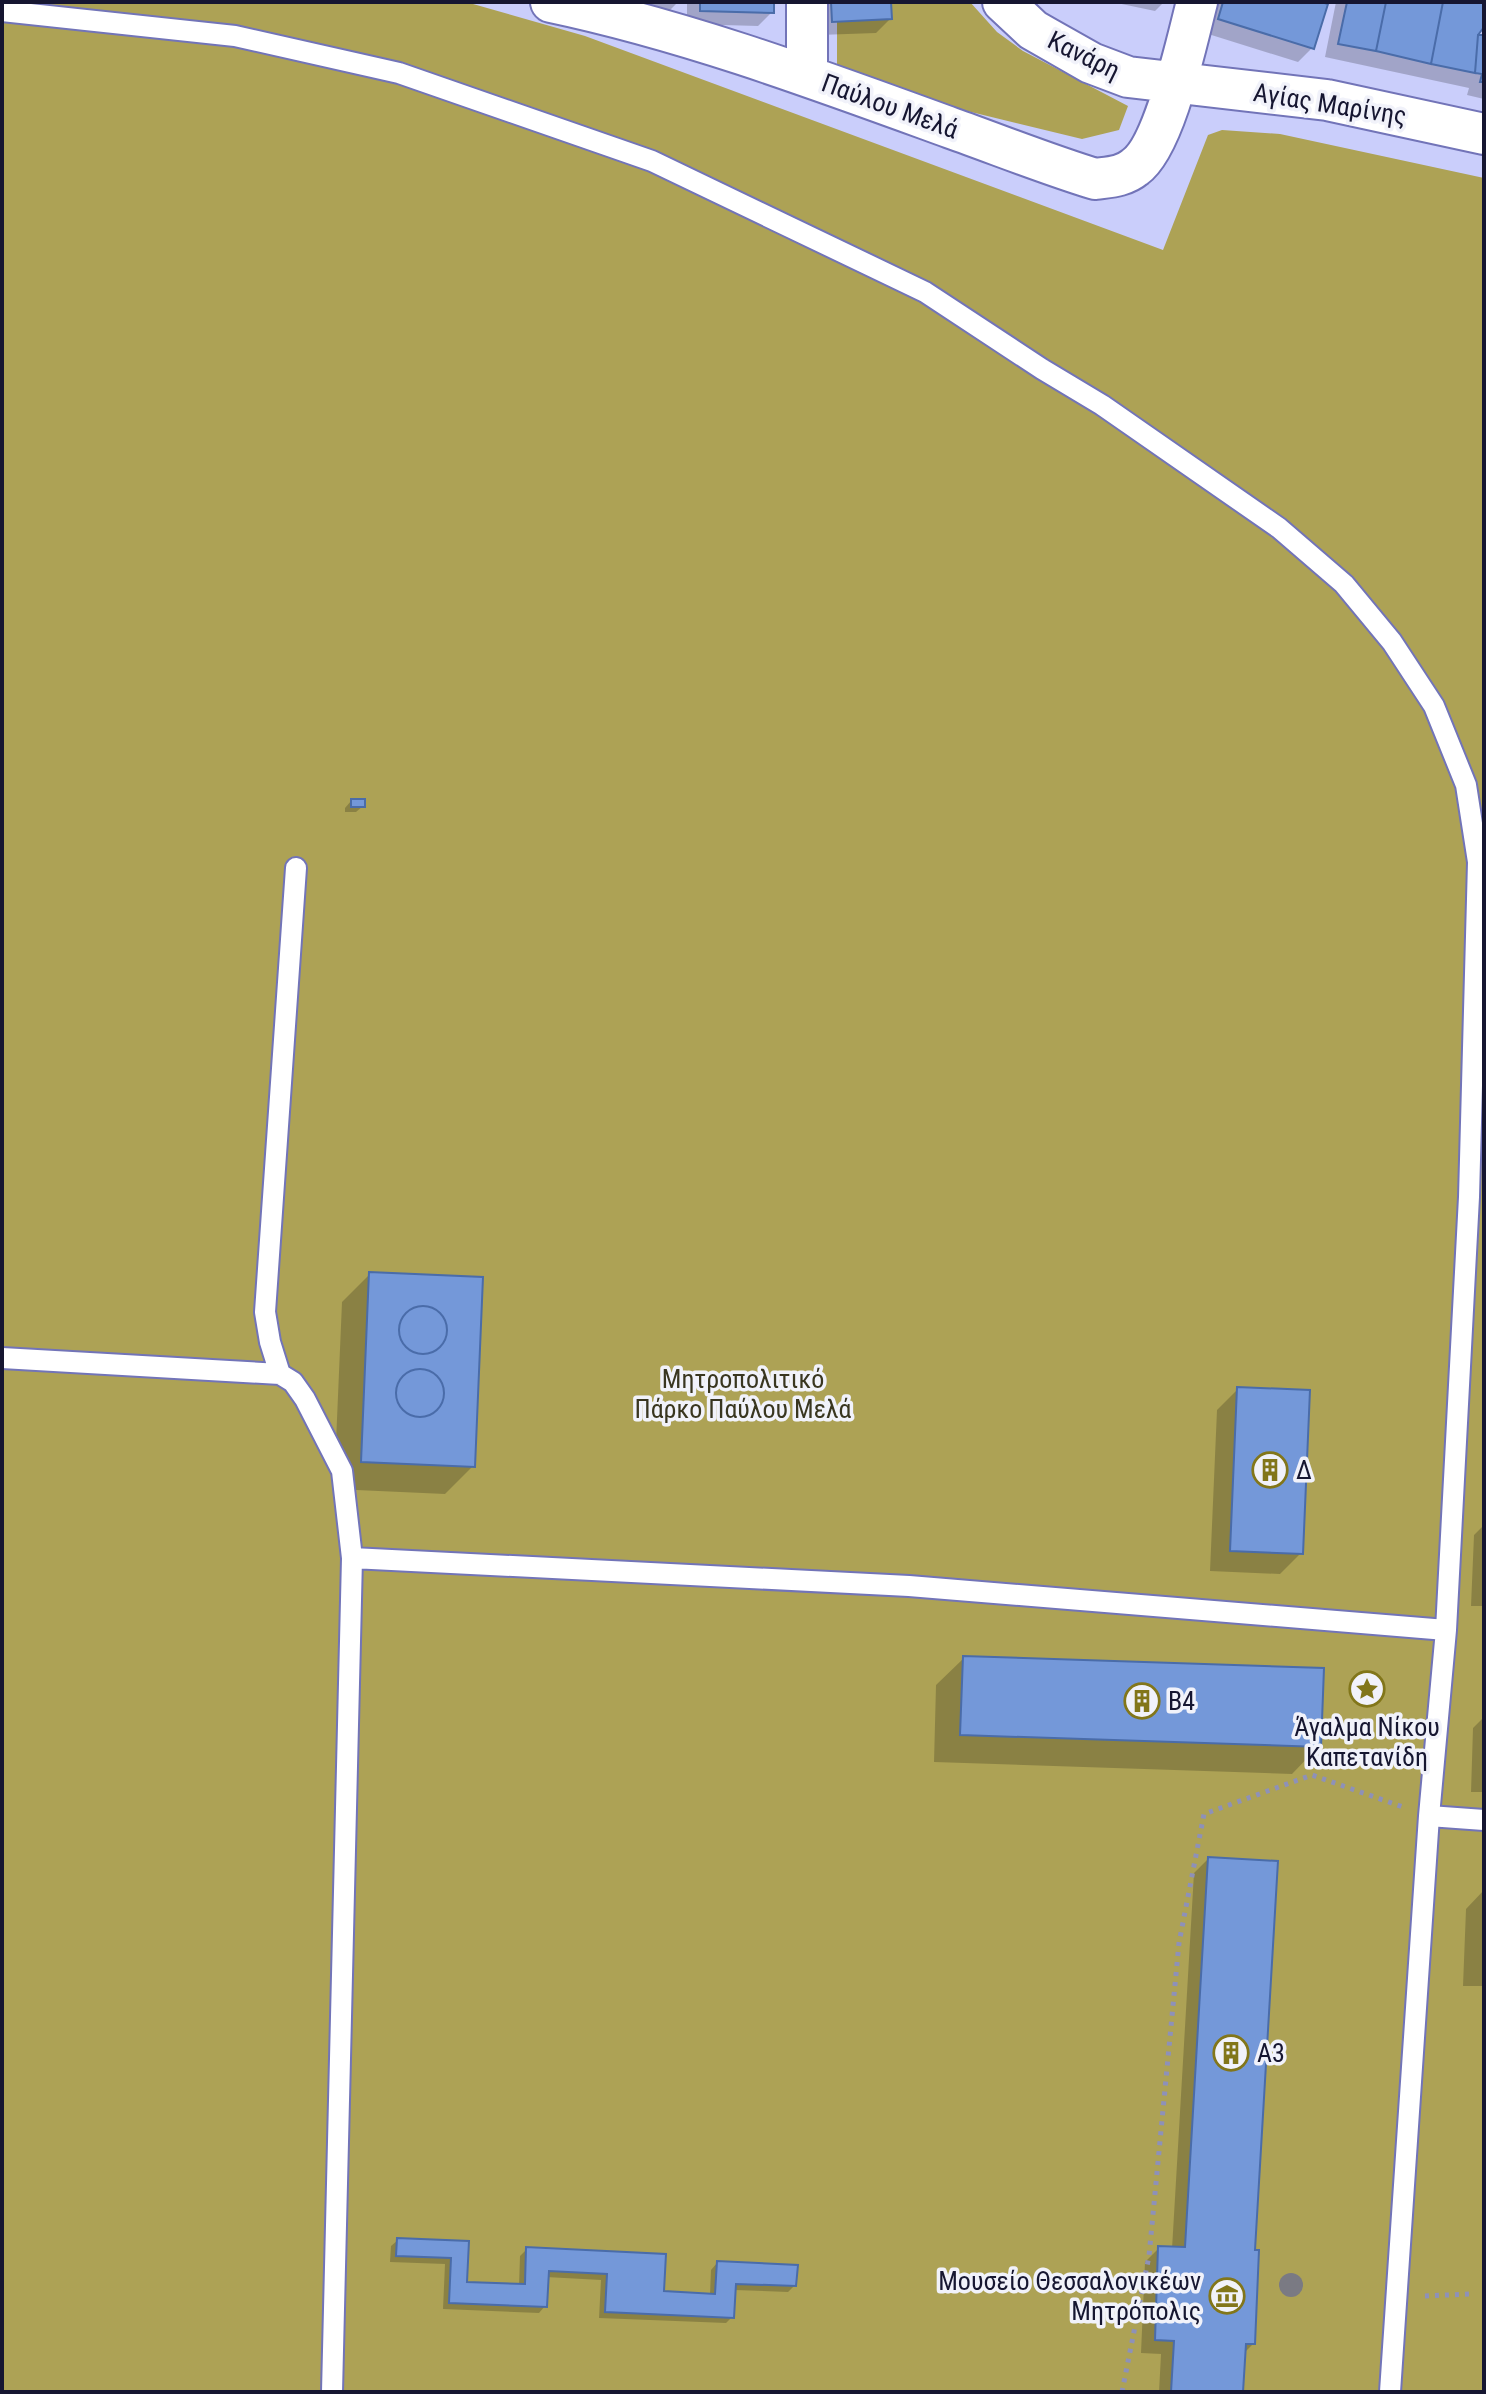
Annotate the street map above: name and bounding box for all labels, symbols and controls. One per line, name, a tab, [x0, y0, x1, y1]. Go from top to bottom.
street label: Κανάρη	[1043, 25, 1125, 85]
street label: Παύλου Μελά	[818, 67, 962, 145]
street label: Αγίας Μαρίνης	[1251, 77, 1409, 131]
park label: Μητροπολιτικό Πάρκο Παύλου Μελά	[635, 1364, 852, 1424]
building icon: Δ	[1251, 1451, 1289, 1489]
place label: Δ	[1296, 1455, 1312, 1485]
place icon: Άγαλμα Νίκου Καπετανίδη	[1348, 1670, 1386, 1708]
building icon: Β4	[1123, 1682, 1161, 1720]
place label: Β4	[1168, 1686, 1195, 1716]
place label: Άγαλμα Νίκου Καπετανίδη	[1294, 1712, 1440, 1772]
building icon: Α3	[1212, 2034, 1250, 2072]
place label: Α3	[1257, 2038, 1285, 2068]
place label: Μουσείο Θεσσαλονικέων Μητρόπολις	[938, 2266, 1201, 2326]
museum icon: Μουσείο Θεσσαλονικέων Μητρόπολις	[1208, 2277, 1246, 2315]

